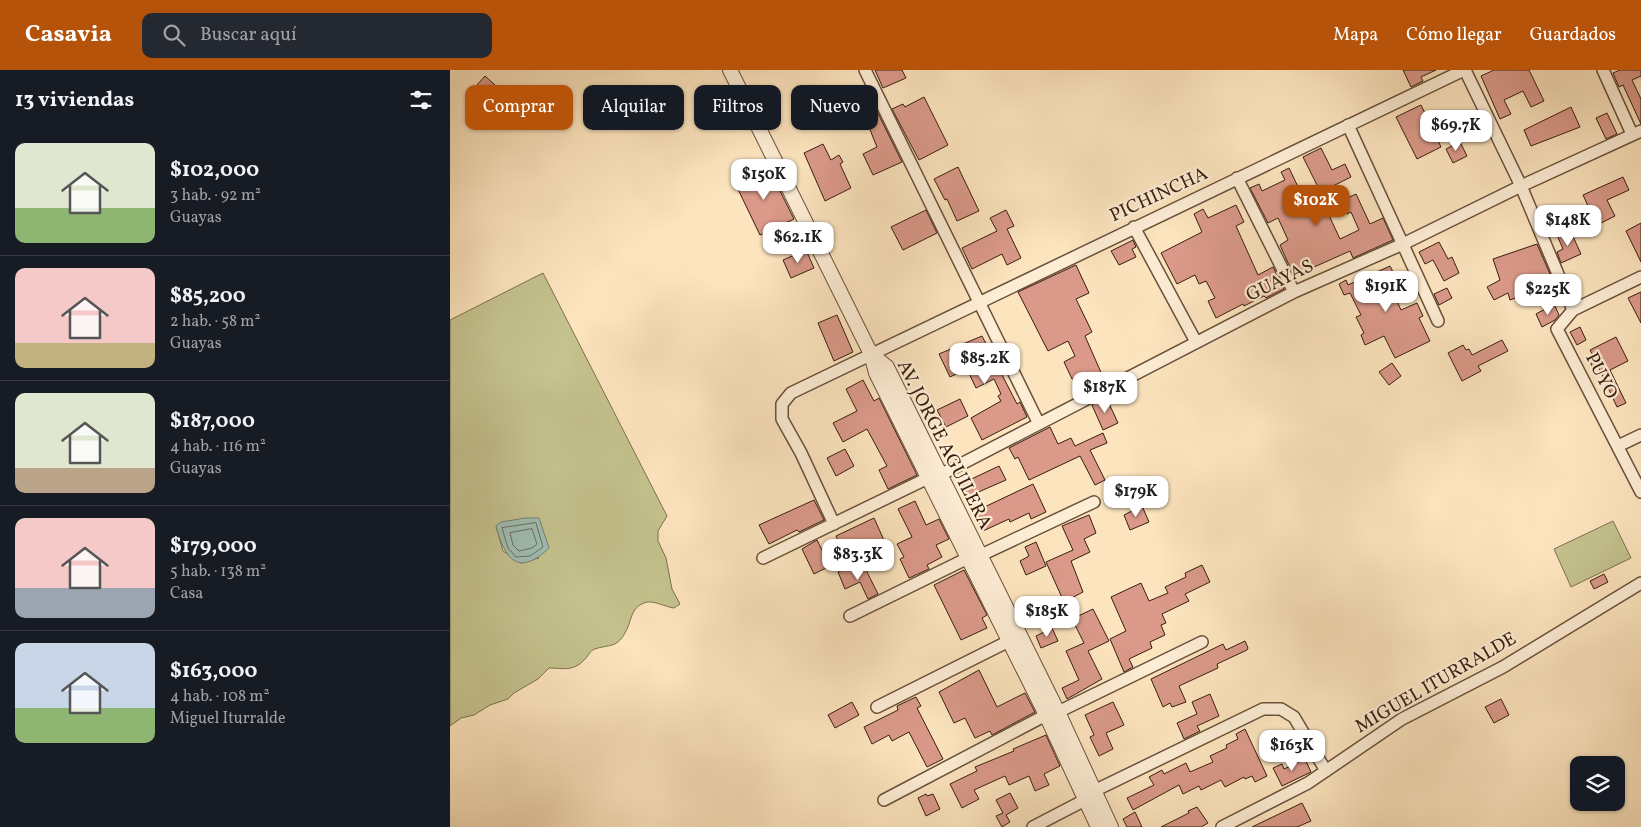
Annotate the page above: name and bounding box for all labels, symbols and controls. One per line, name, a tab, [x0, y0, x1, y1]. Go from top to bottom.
search box	[142, 13, 492, 58]
text: Casavia	[25, 18, 112, 52]
icon: search	[160, 21, 188, 49]
text: Buscar aquí	[200, 22, 297, 48]
text: Mapa	[1333, 23, 1378, 48]
text: Cómo llegar	[1406, 23, 1502, 48]
text: Guardados	[1530, 23, 1616, 48]
chip: Comprar	[465, 85, 573, 130]
chip: Alquilar	[583, 85, 684, 130]
chip: Filtros	[694, 85, 781, 130]
chip: Nuevo	[791, 85, 878, 130]
text: 13 viviendas	[15, 86, 134, 115]
icon: filters	[407, 86, 435, 114]
pin: $69.7K	[1415, 109, 1497, 152]
text: $69.7K	[1431, 115, 1481, 137]
text: $102,000	[170, 156, 259, 185]
pin: $150K	[729, 158, 799, 201]
street label: PICHINCHA	[1106, 161, 1212, 229]
icon: home	[55, 163, 115, 223]
text: $150K	[742, 164, 786, 186]
pin: $102K	[1281, 184, 1351, 227]
text: 3 hab. · 92 m²	[170, 185, 261, 207]
text: $102K	[1293, 190, 1339, 212]
pin: $148K	[1533, 204, 1603, 247]
text: Guayas	[170, 207, 222, 229]
text: $148K	[1545, 210, 1591, 232]
pin: $62.1K	[757, 222, 839, 264]
text: $62.1K	[774, 227, 822, 249]
street label: GUAYAS	[1242, 253, 1318, 309]
pin: $191K	[1351, 270, 1421, 313]
pin: $225K	[1513, 274, 1583, 316]
text: $191K	[1365, 276, 1407, 298]
text: $225K	[1526, 279, 1570, 301]
text: $85,200	[170, 282, 246, 311]
icon: home	[55, 288, 115, 348]
text: 2 hab. · 58 m²	[170, 311, 260, 333]
text: Guayas	[170, 333, 222, 355]
pin: $85.2K	[944, 342, 1026, 385]
text: $85.2K	[960, 348, 1010, 370]
street label: PUYO	[1578, 348, 1624, 404]
street label: AV. JORGE AGUILERA	[890, 356, 998, 534]
pin: $187K	[1070, 372, 1140, 414]
text: $187K	[1083, 377, 1127, 399]
text: $187,000	[170, 407, 255, 436]
icon: home	[55, 413, 115, 473]
text: 4 hab. · 116 m²	[170, 436, 266, 458]
text: Guayas	[170, 458, 222, 480]
pin: $179K	[1101, 476, 1171, 518]
text: $179K	[1114, 481, 1158, 503]
text: $179,000	[170, 532, 257, 561]
icon: home	[55, 538, 115, 598]
pin: $83.3K	[817, 538, 899, 581]
text: $83.3K	[833, 544, 883, 566]
text: 5 hab. · 138 m²	[170, 561, 266, 583]
text: Casa	[170, 583, 203, 605]
pin: $185K	[1012, 596, 1082, 638]
text: $185K	[1025, 601, 1069, 623]
street label: MIGUEL ITURRALDE	[1350, 626, 1522, 740]
text: $163,000	[170, 657, 258, 686]
icon: home	[55, 663, 115, 723]
text: 4 hab. · 108 m²	[170, 686, 269, 708]
text: Miguel Iturralde	[170, 708, 286, 730]
pin: $163K	[1257, 730, 1327, 772]
text: $163K	[1270, 735, 1314, 757]
map controls	[1570, 756, 1625, 811]
button: layers	[1570, 756, 1625, 811]

